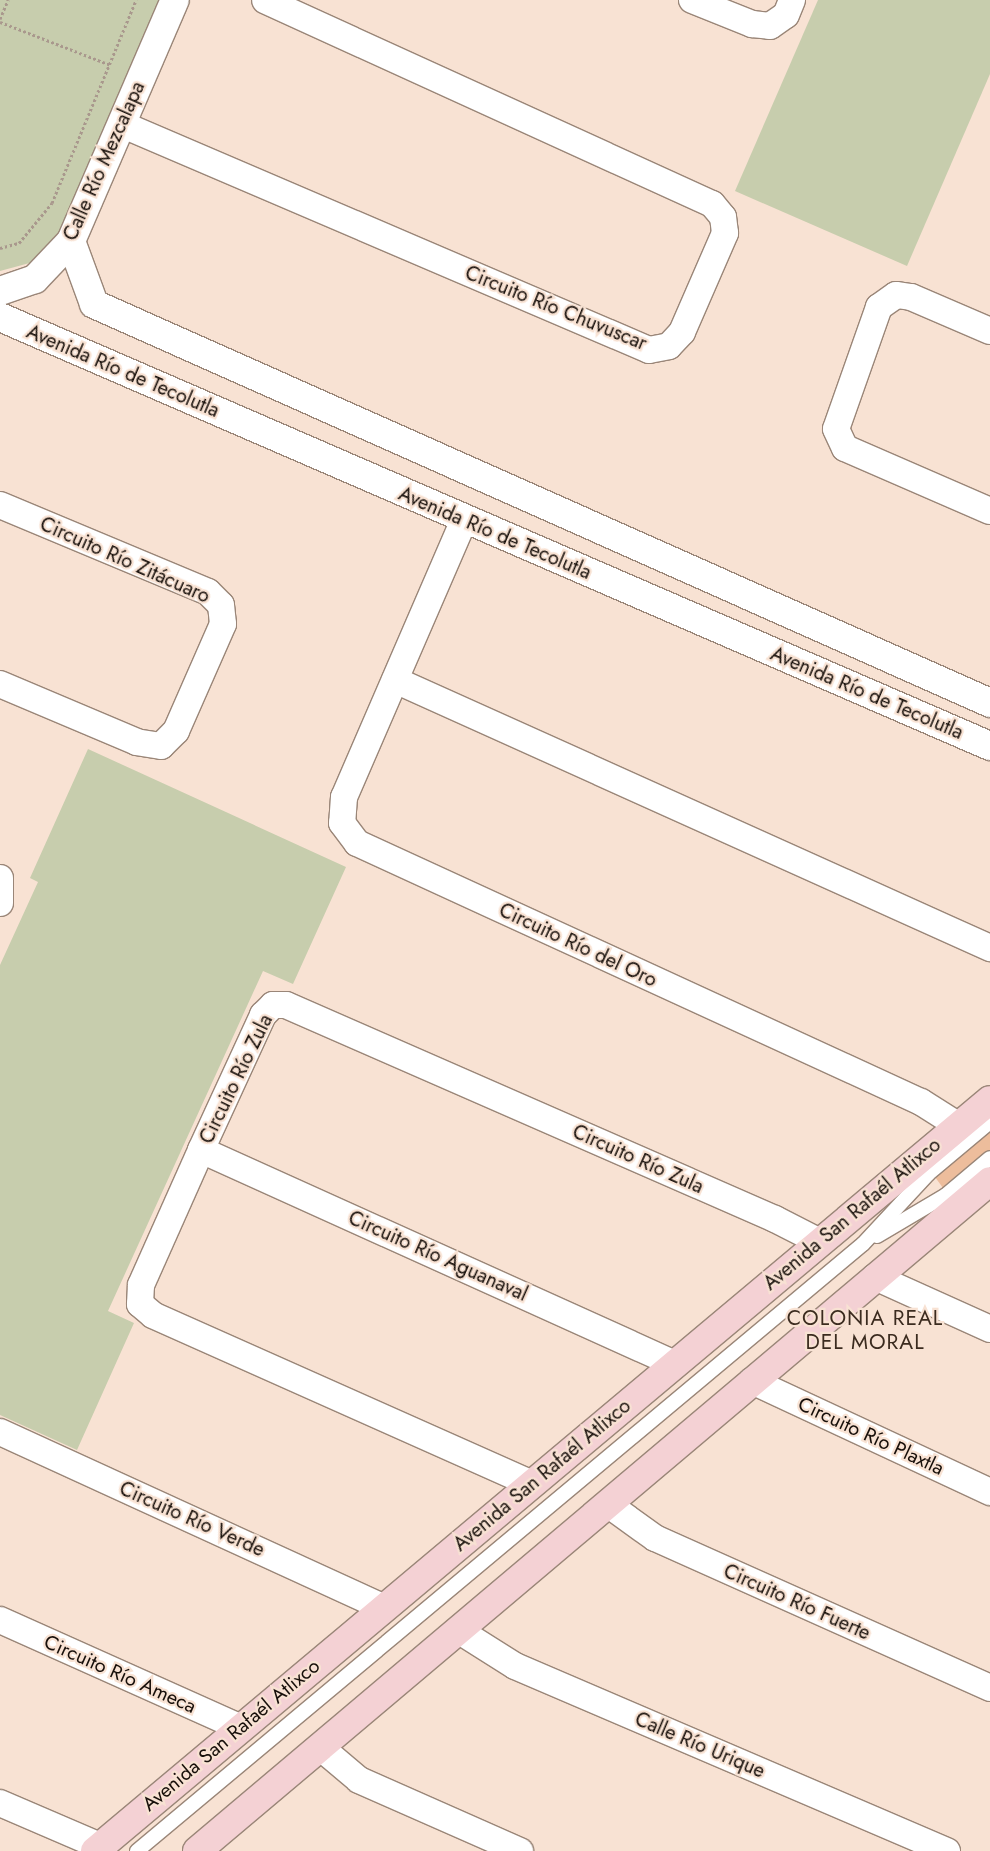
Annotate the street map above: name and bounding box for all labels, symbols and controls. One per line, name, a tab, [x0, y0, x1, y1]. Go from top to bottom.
street label: Calle Río Mezcalapa	[58, 78, 150, 244]
street label: Circuito Río Chuvuscar	[462, 261, 650, 355]
street label: Avenida Río de Tecolutla	[23, 320, 223, 422]
street label: Avenida Río de Tecolutla	[395, 482, 595, 584]
street label: Circuito Río Zitácuaro	[36, 512, 214, 608]
street label: Avenida Río de Tecolutla	[767, 642, 967, 744]
street label: Circuito Río del Oro	[495, 898, 661, 992]
street label: Circuito Río Zula	[194, 1010, 278, 1148]
street label: Circuito Río Zula	[569, 1119, 707, 1199]
street label: Avenida San Rafaél Atlixco	[758, 1133, 946, 1295]
street label: Circuito Río Aguanaval	[345, 1206, 531, 1306]
district label: COLONIA REAL DEL MORAL	[785, 1305, 945, 1355]
street label: Circuito Río Plaxtla	[794, 1392, 948, 1480]
street label: Avenida San Rafaél Atlixco	[448, 1394, 636, 1556]
street label: Circuito Río Verde	[116, 1476, 268, 1562]
street label: Circuito Río Fuerte	[720, 1559, 874, 1645]
street label: Circuito Río Ameca	[40, 1630, 200, 1718]
street label: Avenida San Rafaél Atlixco	[137, 1654, 325, 1816]
street label: Calle Río Urique	[631, 1707, 769, 1783]

